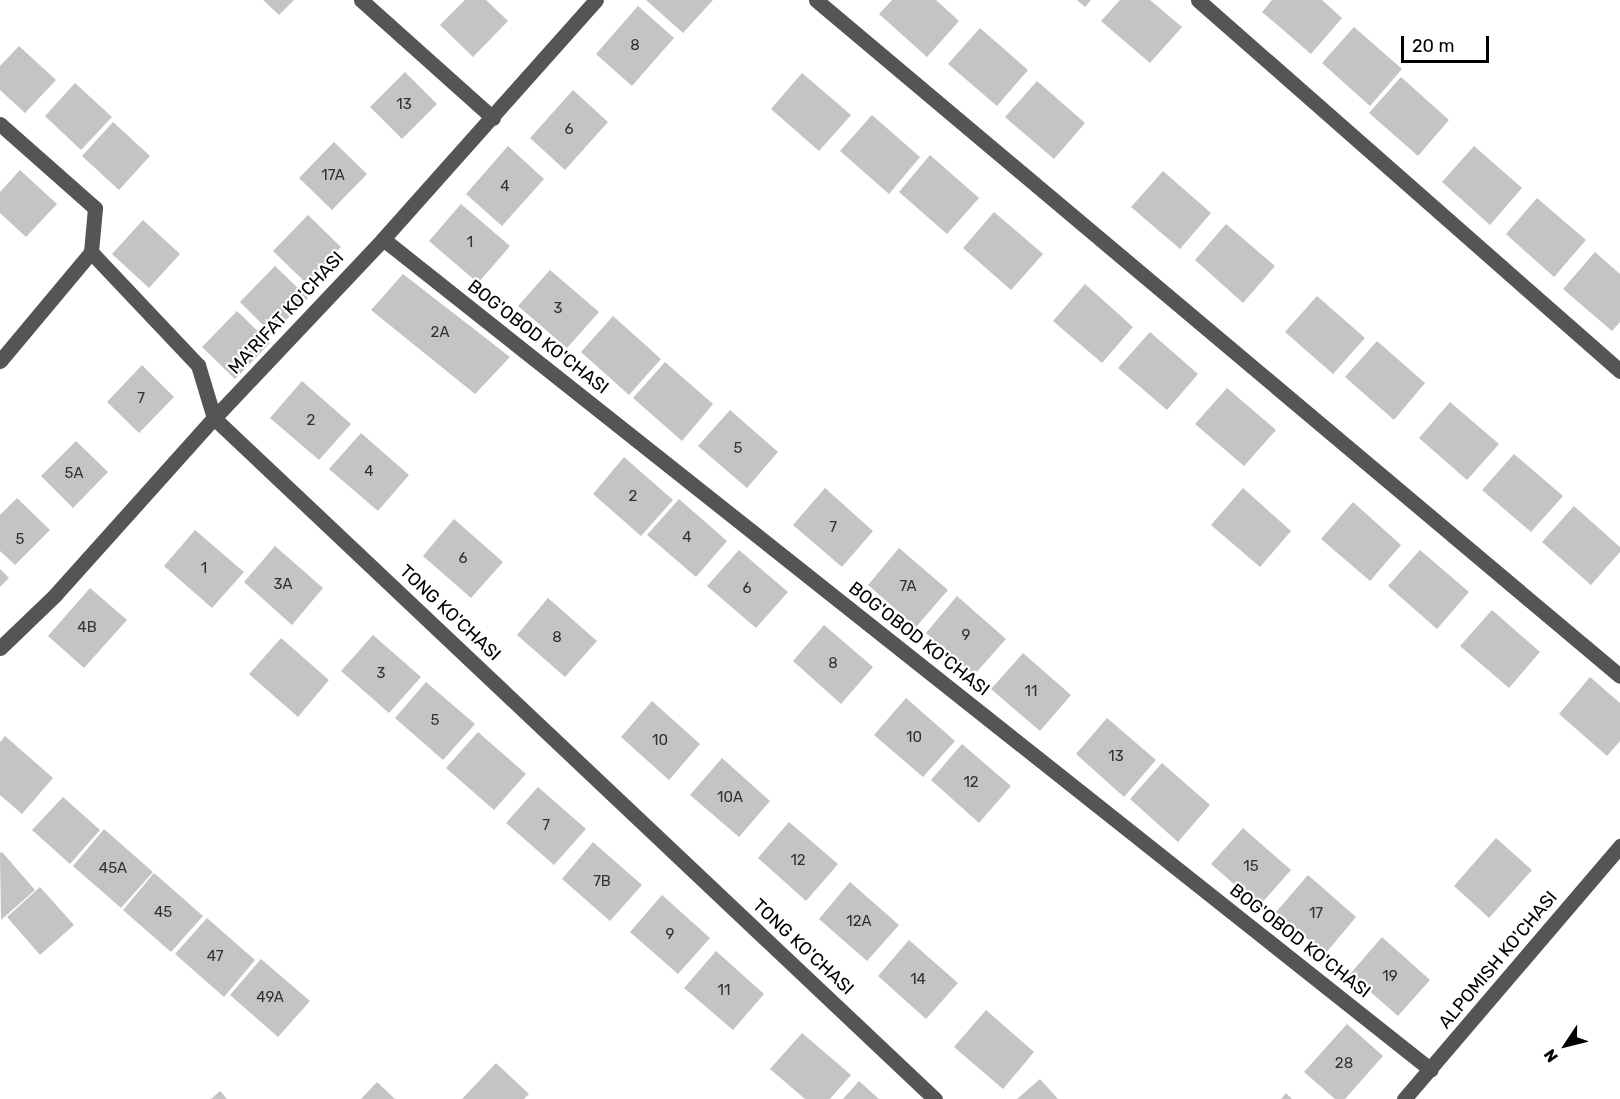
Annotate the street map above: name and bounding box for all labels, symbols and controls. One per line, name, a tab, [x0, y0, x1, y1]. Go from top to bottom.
scale bar	[1404, 24, 1492, 62]
text: 20 m	[1412, 35, 1454, 57]
house number: 8	[630, 37, 640, 55]
house number: 13	[396, 96, 412, 114]
house number: 6	[564, 121, 574, 139]
house number: 17A	[321, 167, 345, 185]
house number: 4	[500, 178, 510, 196]
house number: 1	[467, 234, 473, 252]
street label: MA'RIFAT KO'CHASI	[223, 247, 349, 379]
street label: BOG'OBOD KO'CHASI	[463, 275, 613, 399]
house number: 3	[553, 300, 563, 318]
house number: 2A	[431, 324, 449, 342]
house number: 7	[137, 390, 145, 408]
house number: 2	[307, 412, 315, 430]
house number: 5	[734, 440, 742, 458]
house number: 4	[364, 463, 374, 481]
house number: 5A	[65, 465, 83, 483]
house number: 2	[629, 488, 637, 506]
house number: 7	[829, 519, 837, 537]
house number: 4	[682, 529, 692, 547]
house number: 5	[16, 531, 24, 549]
house number: 6	[458, 550, 468, 568]
house number: 1	[201, 560, 207, 578]
street label: TONG KO'CHASI	[395, 561, 505, 665]
house number: 3A	[273, 576, 293, 594]
street label: BOG'OBOD KO'CHASI	[844, 577, 994, 701]
house number: 7A	[900, 578, 916, 596]
house number: 6	[742, 580, 752, 598]
house number: 4B	[77, 619, 97, 637]
house number: 9	[962, 627, 970, 645]
house number: 8	[552, 629, 562, 647]
house number: 8	[828, 655, 838, 673]
house number: 3	[376, 665, 386, 683]
house number: 11	[1025, 683, 1037, 701]
house number: 5	[431, 712, 439, 730]
house number: 10	[906, 729, 922, 747]
house number: 10	[652, 732, 668, 750]
house number: 13	[1108, 748, 1124, 766]
house number: 12	[963, 774, 979, 792]
house number: 10A	[717, 789, 743, 807]
house number: 7	[542, 817, 550, 835]
house number: 12	[790, 852, 806, 870]
house number: 15	[1243, 858, 1259, 876]
house number: 45A	[99, 860, 127, 878]
house number: 7B	[593, 873, 611, 891]
street label: BOG'OBOD KO'CHASI	[1225, 879, 1375, 1003]
street label: ALPOMISH KO'CHASI	[1434, 887, 1562, 1033]
street label: TONG KO'CHASI	[748, 895, 858, 999]
house number: 45	[154, 904, 172, 922]
house number: 17	[1309, 905, 1323, 923]
house number: 12A	[846, 913, 872, 931]
house number: 9	[666, 926, 674, 944]
house number: 47	[207, 948, 223, 966]
house number: 19	[1382, 968, 1398, 986]
house number: 14	[910, 971, 926, 989]
house number: 11	[718, 982, 730, 1000]
house number: 49A	[256, 989, 284, 1007]
north arrow	[1536, 1015, 1596, 1075]
text: N	[1540, 1045, 1562, 1066]
house number: 28	[1335, 1055, 1353, 1073]

